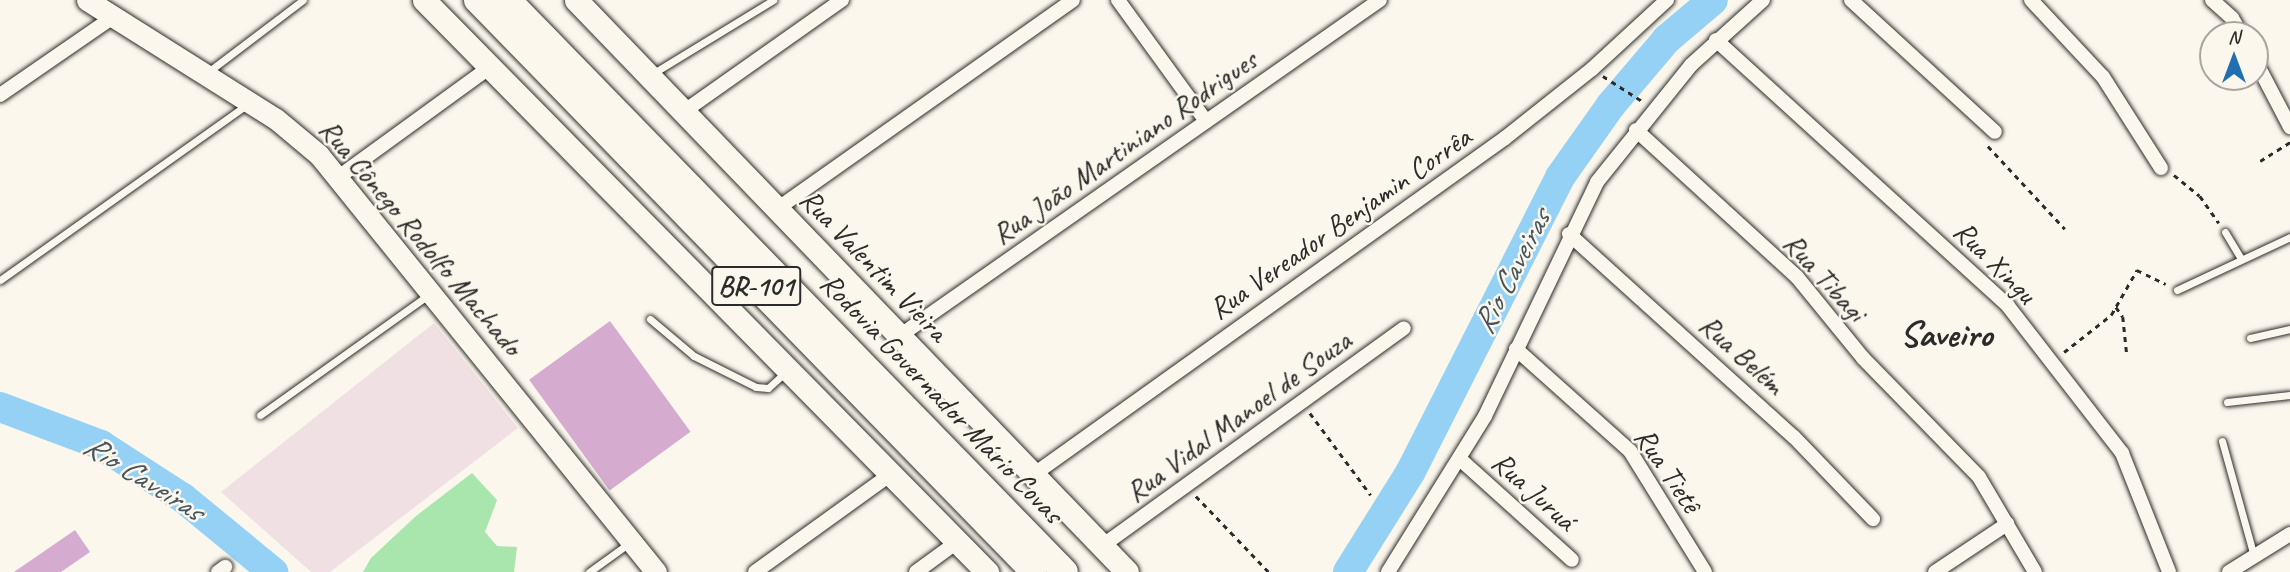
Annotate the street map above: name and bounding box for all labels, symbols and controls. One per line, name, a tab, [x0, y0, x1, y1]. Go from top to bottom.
north arrow	[2199, 21, 2269, 91]
text: N	[2228, 25, 2240, 49]
street label: Rua João Martiniano Rodrigues	[984, 41, 1264, 253]
street label: Rua Cônego Rodolfo Machado	[312, 112, 530, 362]
street label: Rua Vereador Benjamin Corrêa	[1202, 119, 1478, 327]
street label: Rua Valentim Vieira	[792, 181, 956, 349]
water label: Rio Caveiras	[1464, 204, 1560, 340]
street label: Rua Xingu	[1946, 213, 2044, 311]
street label: Rua Tibagi	[1776, 225, 1874, 329]
road number: BR-101	[710, 262, 802, 310]
street label: Rodovia Governador Mário Covas	[813, 266, 1071, 530]
street label: Rua Belém	[1692, 306, 1792, 402]
district label: Saveiro	[1900, 312, 1992, 356]
street label: Rua Vidal Manoel de Souza	[1118, 322, 1358, 510]
street label: Rua Tietê	[1627, 421, 1709, 519]
water label: Rio Caveiras	[76, 426, 210, 530]
street label: Rua Juruá	[1485, 444, 1583, 538]

